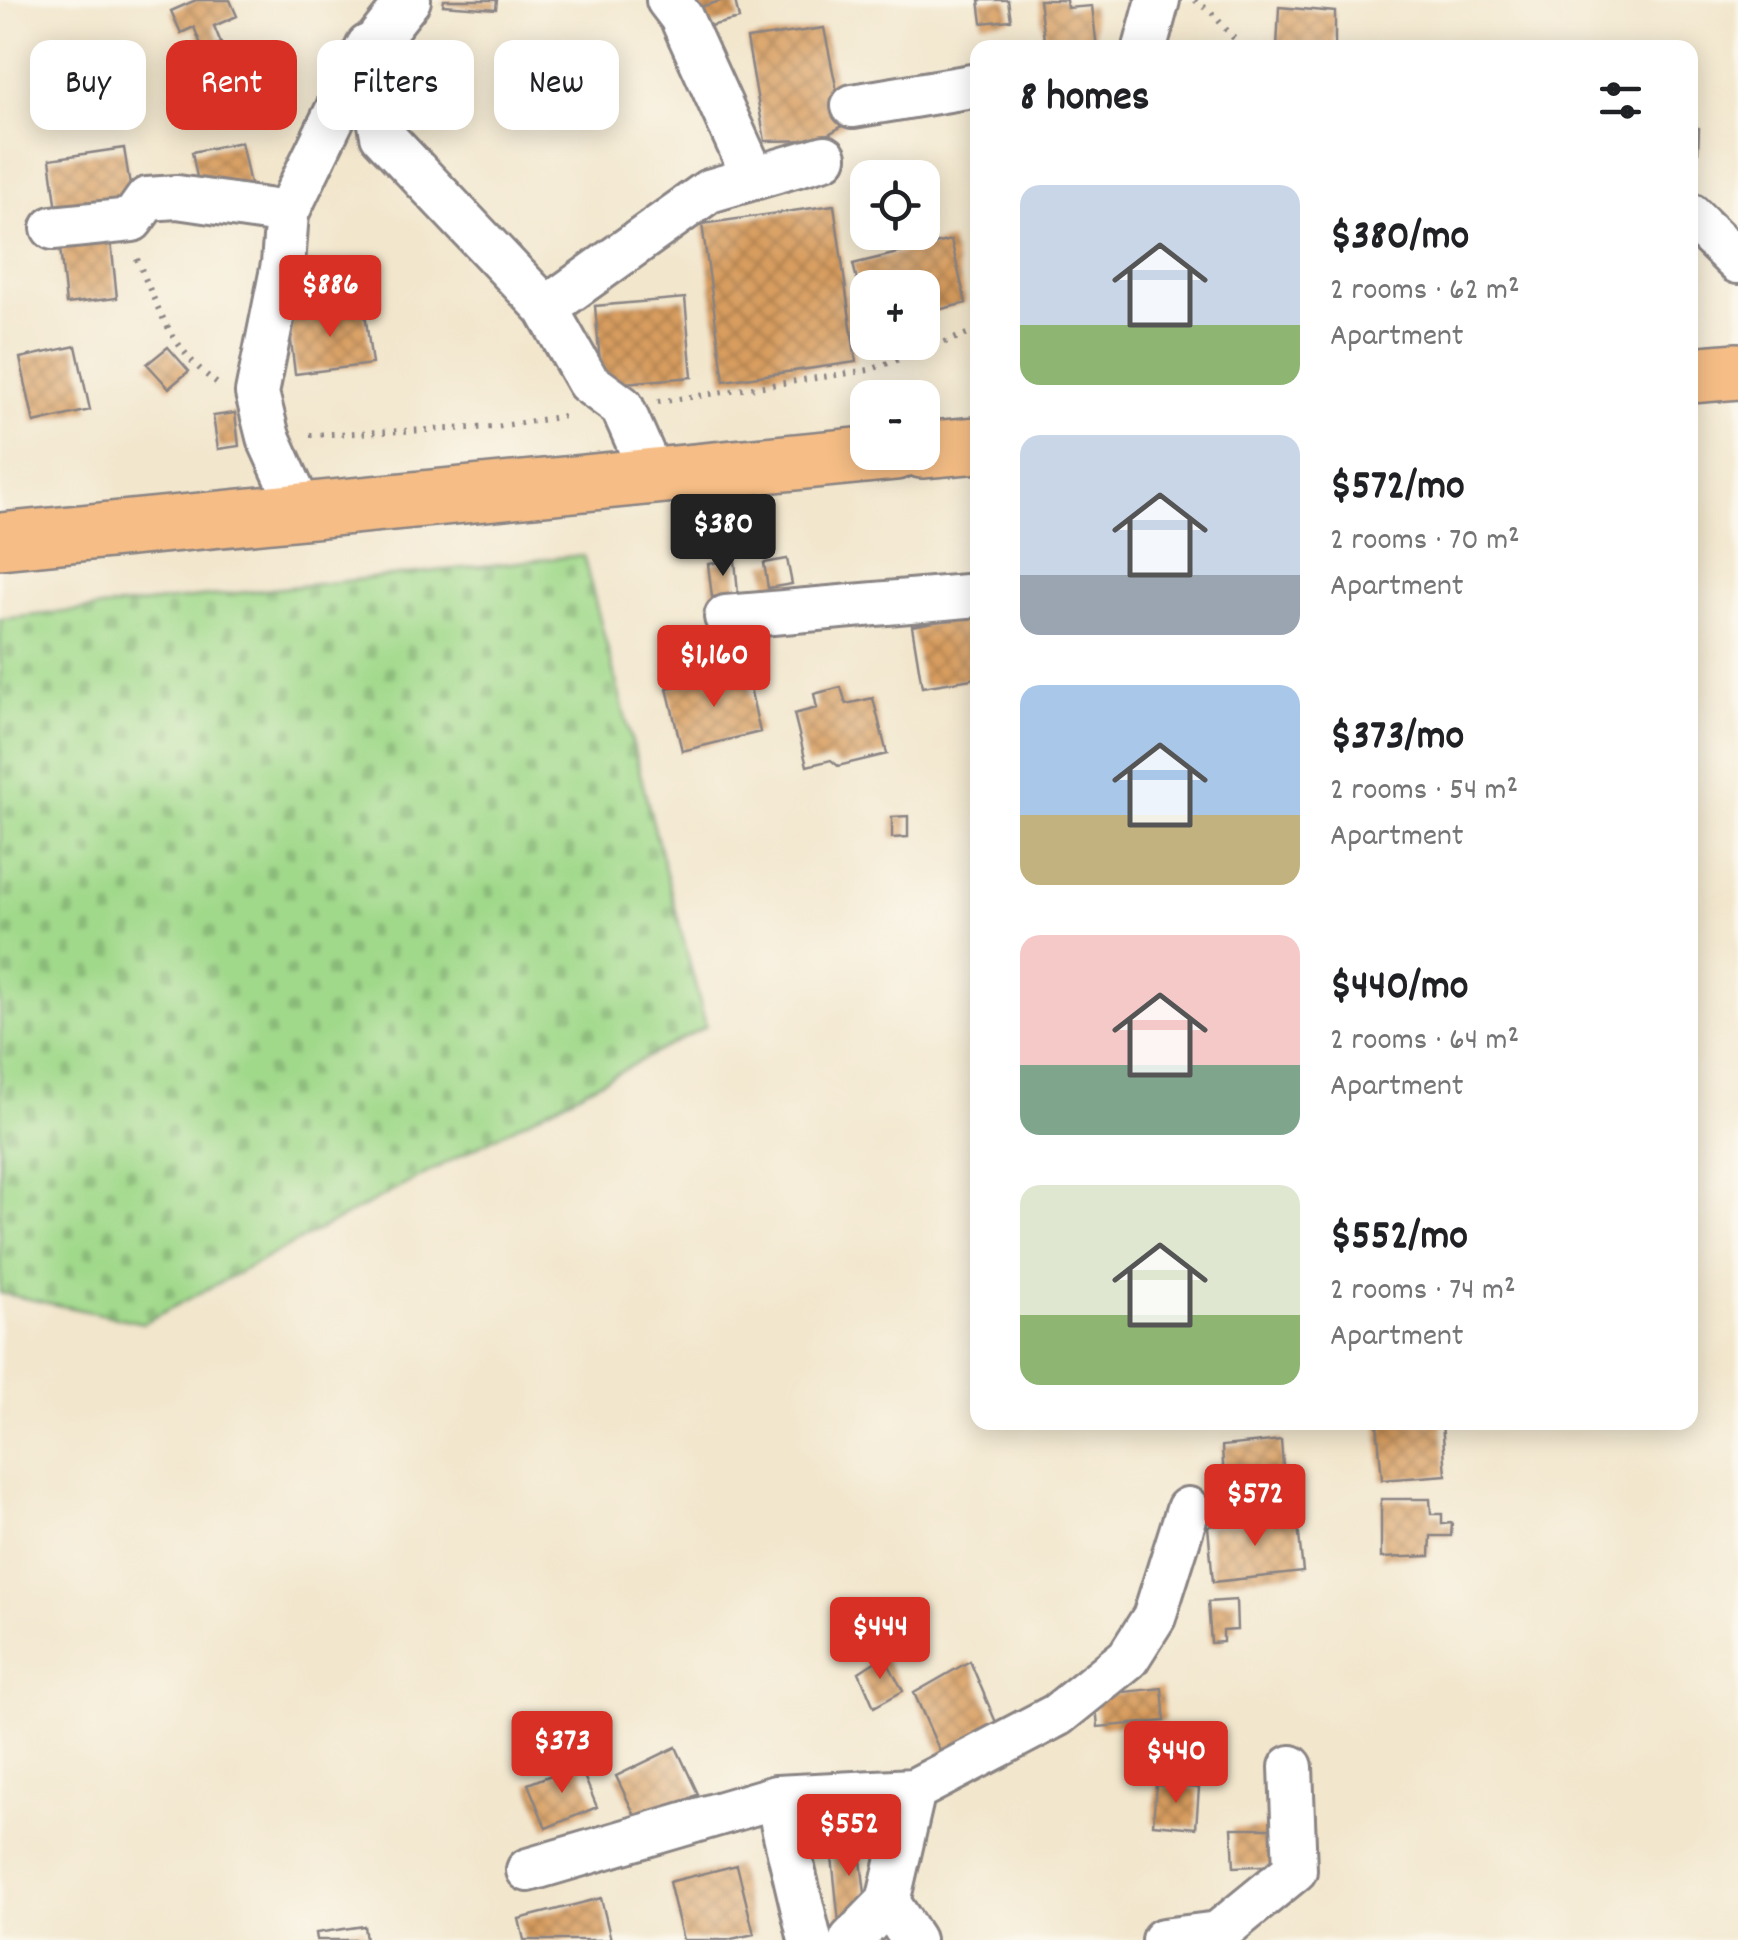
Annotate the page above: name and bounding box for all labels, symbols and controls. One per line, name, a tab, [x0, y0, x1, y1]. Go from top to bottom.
chip: Buy	[30, 40, 146, 130]
chip: Rent	[166, 40, 297, 130]
chip: Filters	[317, 40, 474, 130]
chip: New	[494, 40, 619, 130]
text: 8 homes	[1020, 70, 1149, 130]
icon: filters	[1593, 73, 1648, 128]
map controls	[850, 160, 940, 470]
button: locate	[850, 160, 940, 250]
text: $380/mo	[1330, 209, 1469, 269]
icon: home	[1100, 225, 1220, 345]
pin: $886	[271, 255, 389, 340]
text: $886	[301, 264, 359, 310]
text: 2 rooms · 62 m²	[1330, 269, 1520, 315]
button: +	[850, 270, 940, 360]
text: Apartment	[1330, 315, 1464, 361]
button: −	[850, 380, 940, 470]
text: $572/mo	[1330, 459, 1465, 519]
icon: home	[1100, 475, 1220, 595]
pin: $380	[664, 494, 782, 579]
text: $380	[693, 503, 753, 549]
text: 2 rooms · 70 m²	[1330, 519, 1520, 565]
text: Apartment	[1330, 565, 1464, 611]
pin: $1,160	[633, 625, 795, 710]
text: $1,160	[679, 634, 749, 680]
text: $373/mo	[1330, 709, 1464, 769]
icon: home	[1100, 725, 1220, 845]
text: 2 rooms · 54 m²	[1330, 769, 1518, 815]
text: Apartment	[1330, 815, 1464, 861]
text: $440/mo	[1330, 959, 1469, 1019]
icon: home	[1100, 975, 1220, 1095]
text: 2 rooms · 64 m²	[1330, 1019, 1519, 1065]
text: Apartment	[1330, 1065, 1464, 1111]
text: $552/mo	[1330, 1209, 1468, 1269]
icon: home	[1100, 1225, 1220, 1345]
text: 2 rooms · 74 m²	[1330, 1269, 1516, 1315]
text: Apartment	[1330, 1315, 1464, 1361]
pin: $572	[1196, 1464, 1314, 1549]
text: $572	[1226, 1473, 1284, 1519]
pin: $444	[821, 1597, 939, 1682]
text: $444	[852, 1606, 908, 1652]
pin: $373	[503, 1711, 621, 1796]
text: $373	[534, 1720, 590, 1766]
pin: $440	[1117, 1721, 1235, 1806]
text: $440	[1146, 1730, 1206, 1776]
pin: $552	[790, 1794, 908, 1879]
text: $552	[819, 1803, 879, 1849]

